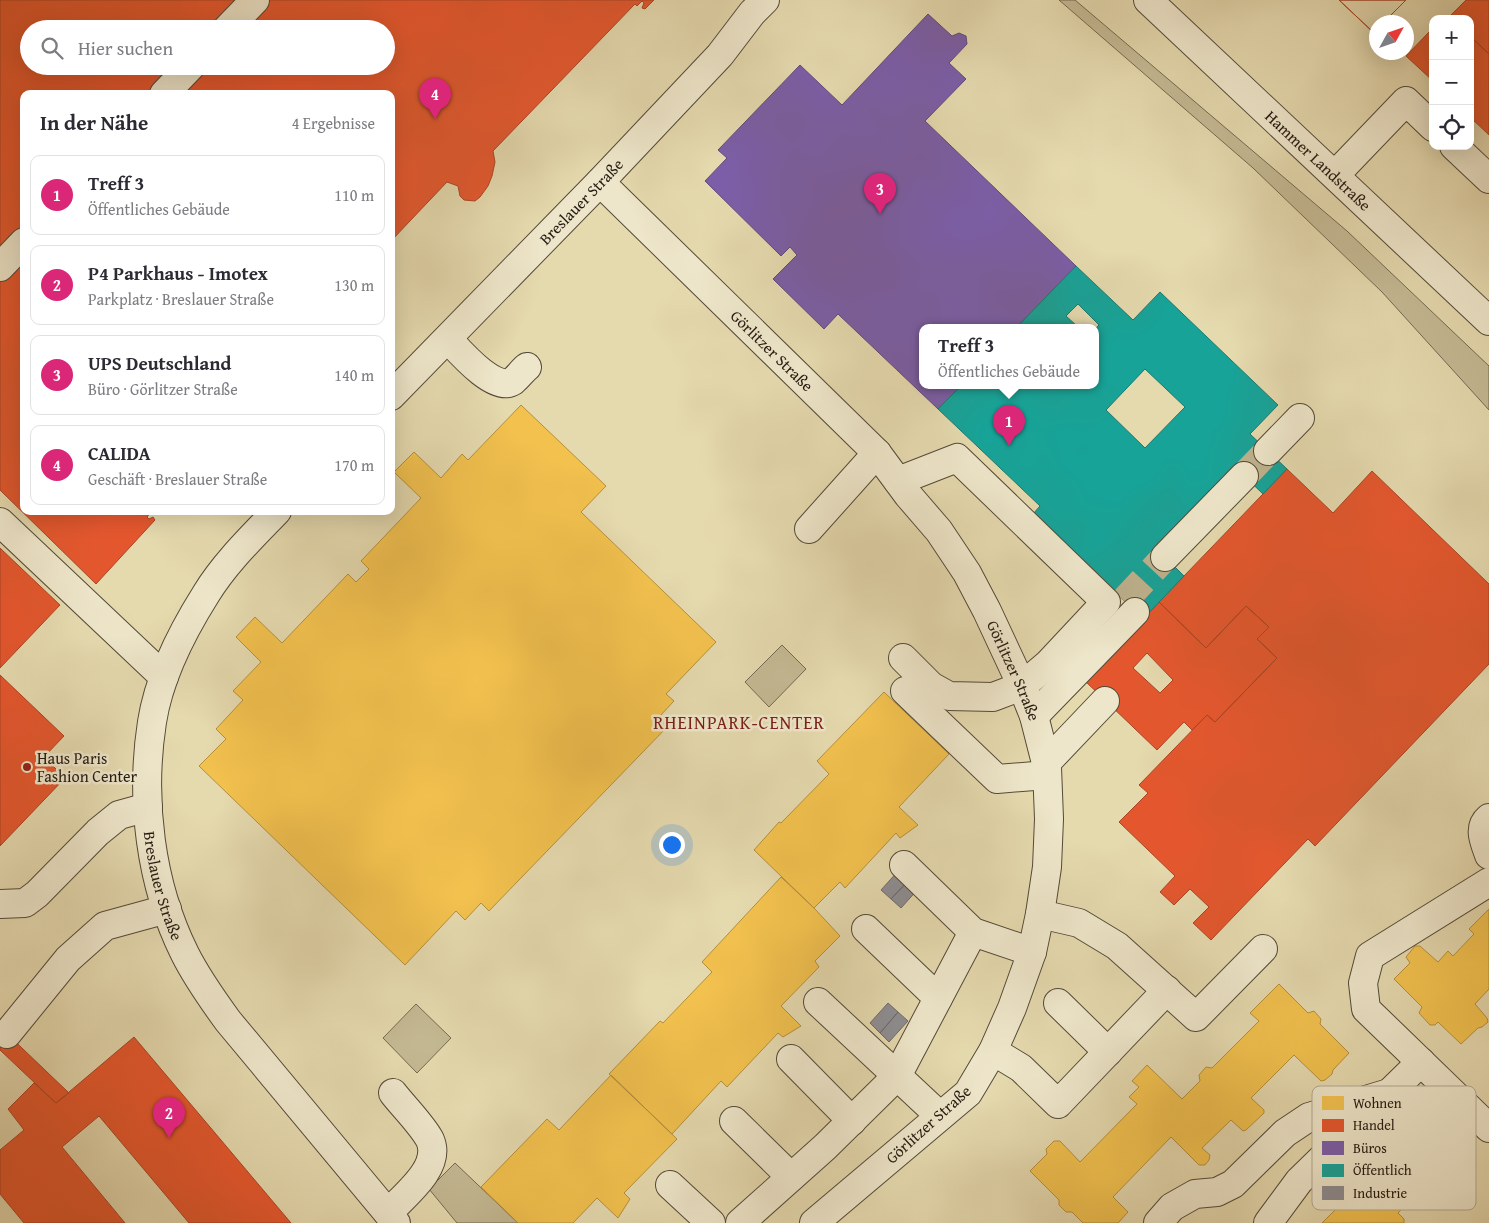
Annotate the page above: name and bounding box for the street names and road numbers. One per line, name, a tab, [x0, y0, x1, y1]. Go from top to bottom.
street label: Hammer Landstraße	[1260, 104, 1377, 216]
street label: Breslauer Straße	[533, 153, 629, 250]
street label: Görlitzer Straße	[725, 304, 819, 397]
street label: Görlitzer Straße	[981, 616, 1047, 723]
street label: Breslauer Straße	[138, 830, 189, 944]
street label: Görlitzer Straße	[880, 1079, 976, 1169]

